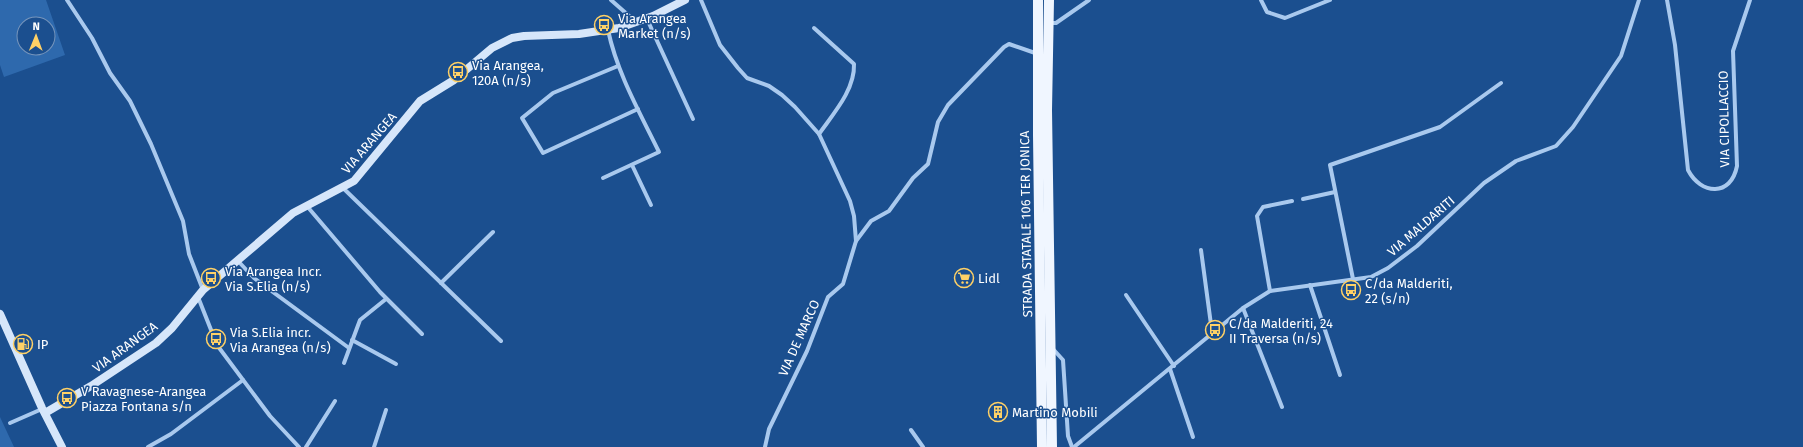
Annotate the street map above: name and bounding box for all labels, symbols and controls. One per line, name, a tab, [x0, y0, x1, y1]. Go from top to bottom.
place label: Via Arangea Market (n/s)	[618, 11, 690, 41]
bus stop icon: Via Arangea Market (n/s)	[593, 14, 615, 36]
north arrow	[16, 16, 56, 56]
text: N	[32, 20, 40, 33]
place label: Via Arangea, 120A (n/s)	[472, 58, 544, 88]
bus stop icon: Via Arangea, 120A (n/s)	[447, 61, 469, 83]
street label: VIA CIPOLLACCIO	[1716, 70, 1732, 168]
street label: VIA ARANGEA	[338, 109, 400, 177]
street label: STRADA STATALE 106 TER JONICA	[1017, 130, 1035, 317]
street label: VIA MALDARITI	[1384, 193, 1458, 259]
place label: Via Arangea Incr. Via S.Elia (n/s)	[225, 264, 322, 294]
bus stop icon: Via Arangea Incr. Via S.Elia (n/s)	[200, 267, 222, 289]
supermarket icon: Lidl	[953, 267, 975, 289]
place label: Lidl	[978, 271, 1000, 286]
place label: C/da Malderiti, 22 (s/n)	[1365, 276, 1453, 306]
bus stop icon: C/da Malderiti, 22 (s/n)	[1340, 279, 1362, 301]
street label: VIA DE MARCO	[775, 297, 823, 379]
place label: C/da Malderiti, 24 II Traversa (n/s)	[1229, 316, 1333, 346]
street label: VIA ARANGEA	[90, 318, 161, 375]
bus stop icon: C/da Malderiti, 24 II Traversa (n/s)	[1204, 319, 1226, 341]
place label: Via S.Elia incr. Via Arangea (n/s)	[230, 325, 331, 355]
bus stop icon: Via S.Elia incr. Via Arangea (n/s)	[205, 328, 227, 350]
fuel station icon: IP	[12, 333, 34, 355]
place label: IP	[37, 337, 49, 352]
place label: V Ravagnese-Arangea Piazza Fontana s/n	[81, 384, 206, 414]
bus stop icon: V Ravagnese-Arangea Piazza Fontana s/n	[56, 387, 78, 409]
building icon: Martino Mobili	[987, 401, 1009, 423]
place label: Martino Mobili	[1012, 405, 1098, 420]

